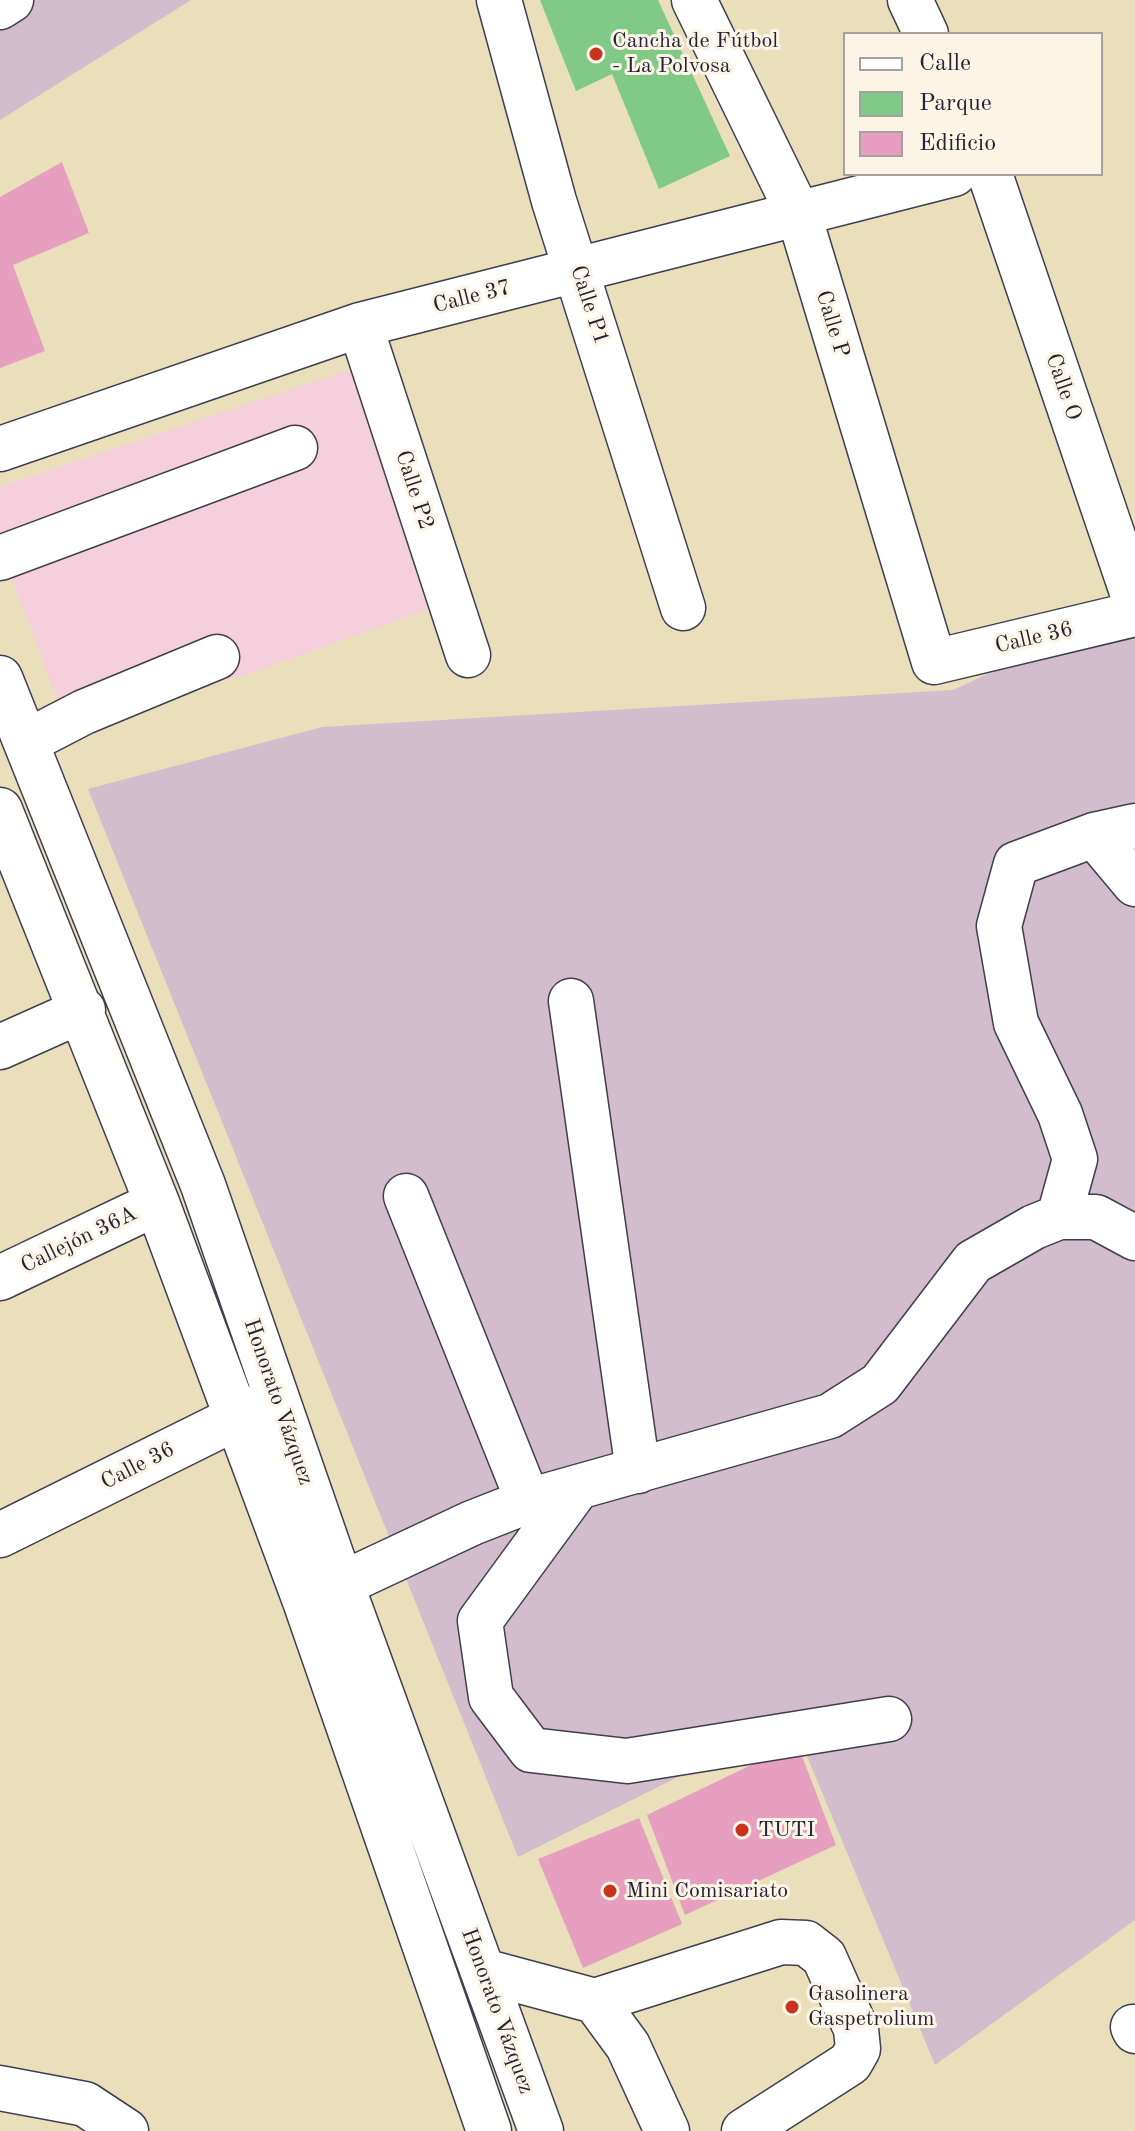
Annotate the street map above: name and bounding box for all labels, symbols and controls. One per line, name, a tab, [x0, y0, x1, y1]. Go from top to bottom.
place label: Cancha de Fútbol - La Polvosa	[612, 28, 778, 80]
legend	[843, 32, 1103, 176]
marker: Cancha de Fútbol - La Polvosa	[587, 45, 605, 63]
text: Calle	[919, 52, 971, 76]
text: Parque	[919, 92, 992, 116]
text: Edificio	[919, 132, 996, 156]
street label: Calle P1	[564, 262, 614, 348]
street label: Calle 37	[430, 275, 514, 319]
street label: Calle P	[809, 287, 855, 361]
street label: Calle O	[1039, 350, 1087, 424]
street label: Calle P2	[389, 447, 439, 533]
street label: Calle 36	[992, 616, 1076, 660]
street label: Callejón 36A	[17, 1201, 141, 1279]
street label: Honorato Vázquez	[237, 1315, 319, 1489]
street label: Calle 36	[97, 1436, 179, 1496]
place label: TUTI	[758, 1817, 815, 1843]
marker: TUTI	[733, 1821, 751, 1839]
place label: Mini Comisariato	[626, 1878, 788, 1904]
marker: Mini Comisariato	[601, 1882, 619, 1900]
street label: Honorato Vázquez	[455, 1925, 539, 2097]
place label: Gasolinera Gaspetrolium	[808, 1981, 934, 2032]
marker: Gasolinera Gaspetrolium	[783, 1998, 801, 2016]

